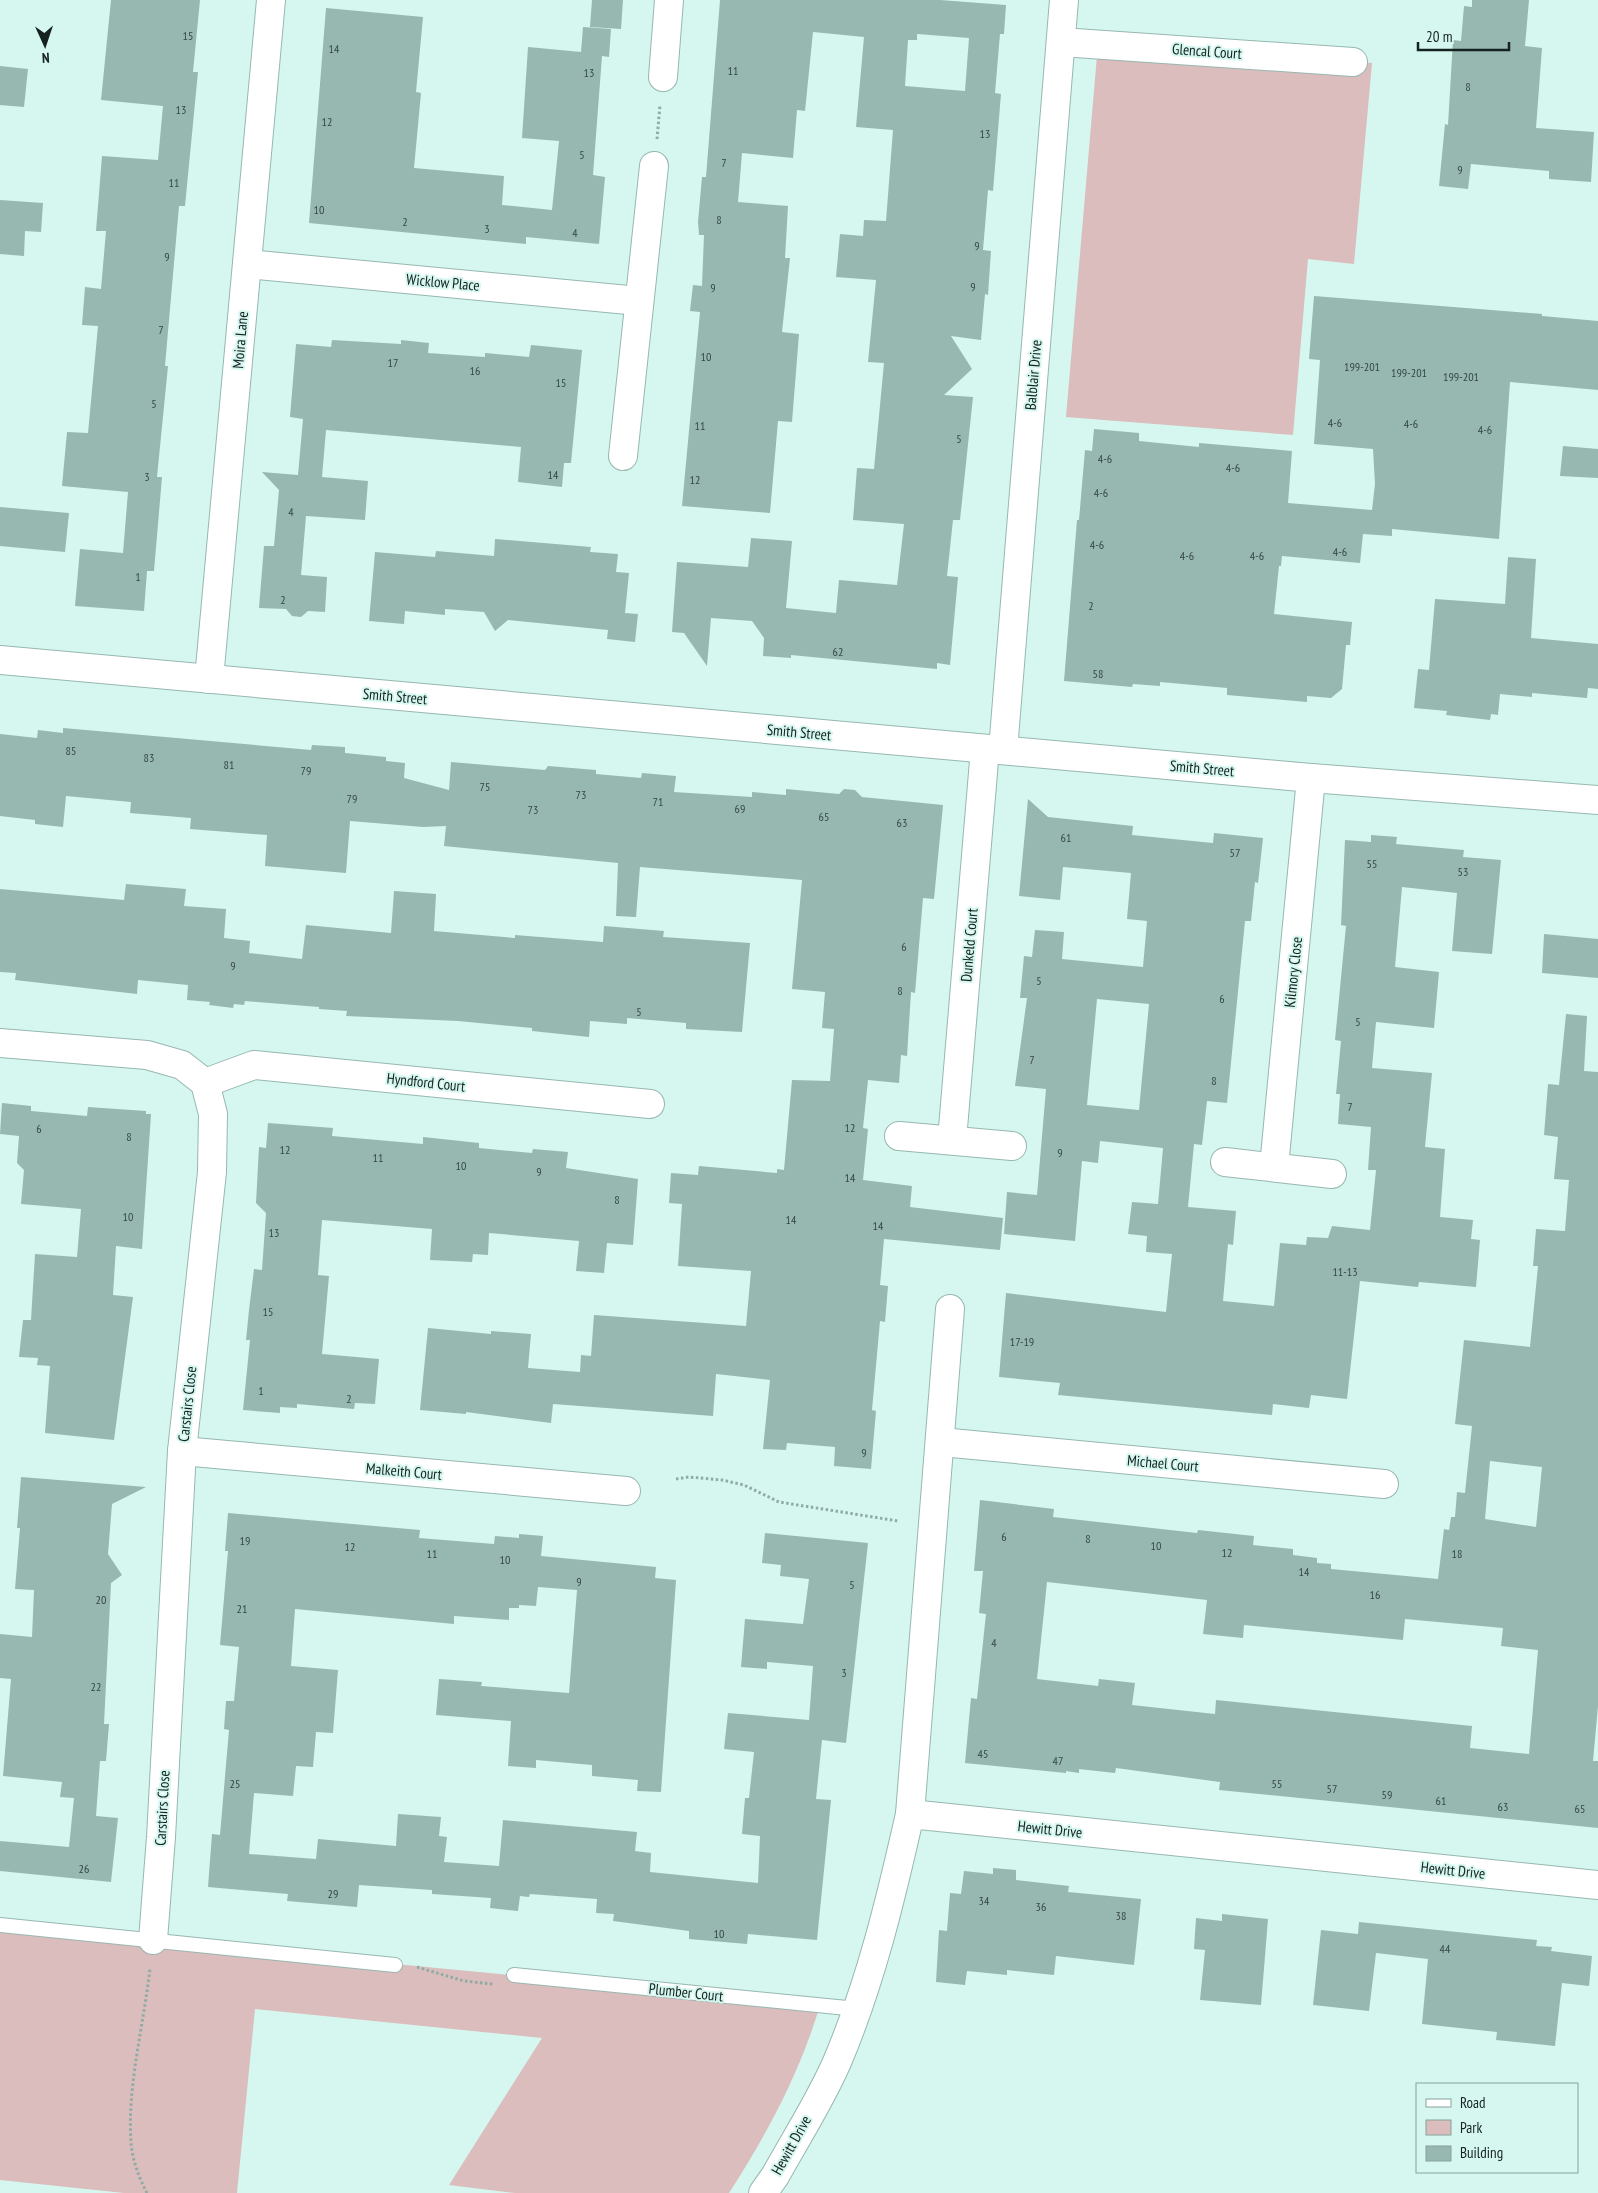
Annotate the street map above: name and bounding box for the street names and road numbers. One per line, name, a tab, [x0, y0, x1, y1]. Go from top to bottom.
street label: Glencal Court	[1172, 39, 1242, 63]
street label: Wicklow Place	[405, 269, 481, 295]
street label: Moira Lane	[228, 311, 252, 369]
street label: Balblair Drive	[1020, 339, 1046, 411]
street label: Smith Street	[362, 684, 428, 708]
street label: Smith Street	[766, 720, 832, 744]
street label: Smith Street	[1169, 756, 1235, 780]
street label: Dunkeld Court	[956, 907, 982, 983]
street label: Kilmory Close	[1280, 936, 1306, 1008]
street label: Hyndford Court	[386, 1068, 466, 1096]
street label: Carstairs Close	[174, 1365, 200, 1443]
street label: Michael Court	[1126, 1450, 1200, 1476]
street label: Malkeith Court	[365, 1458, 443, 1484]
street label: Carstairs Close	[151, 1770, 173, 1846]
street label: Hewitt Drive	[1017, 1816, 1083, 1842]
street label: Hewitt Drive	[1420, 1857, 1486, 1883]
street label: Plumber Court	[648, 1979, 724, 2005]
street label: Hewitt Drive	[767, 2112, 815, 2178]

